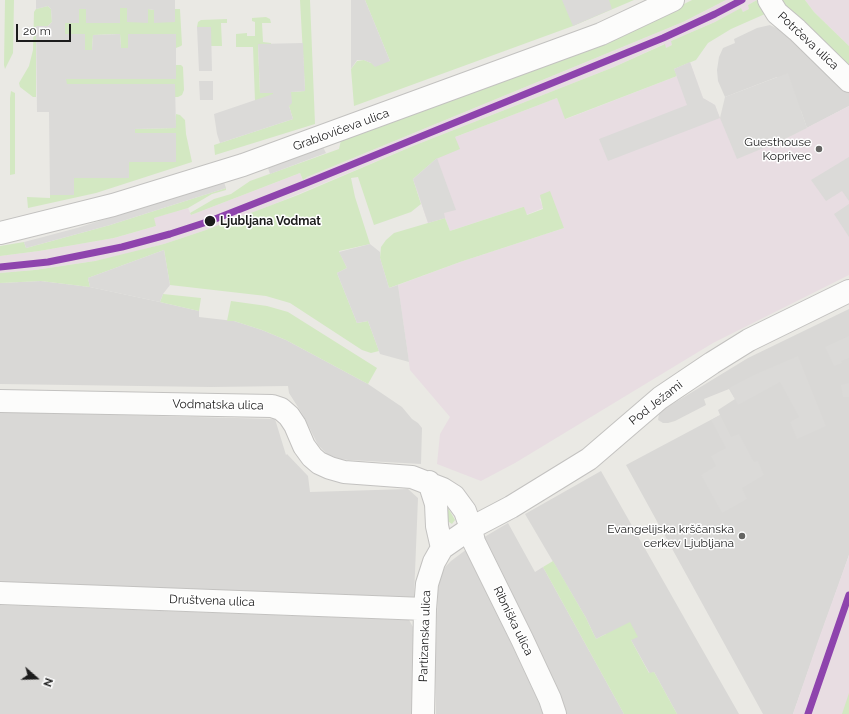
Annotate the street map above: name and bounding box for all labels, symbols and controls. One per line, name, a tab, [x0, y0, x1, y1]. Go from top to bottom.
street label: Potrčeva ulica	[775, 9, 841, 73]
scale bar	[18, 16, 73, 42]
text: 20 m	[23, 24, 51, 38]
street label: Grablovičeva ulica	[291, 106, 391, 154]
place label: Guesthouse Koprivec	[744, 135, 811, 163]
marker: Guesthouse Koprivec	[814, 144, 824, 154]
marker: Ljubljana Vodmat	[203, 214, 217, 228]
place label: Ljubljana Vodmat	[220, 214, 321, 228]
street label: Pod Ježami	[626, 378, 686, 428]
street label: Vodmatska ulica	[172, 397, 264, 413]
place label: Evangelijska krščanska cerkev Ljubljana	[607, 522, 734, 550]
marker: Evangelijska krščanska cerkev Ljubljana	[737, 531, 747, 541]
street label: Ribniška ulica	[490, 584, 536, 658]
street label: Partizanska ulica	[416, 590, 434, 682]
street label: Društvena ulica	[169, 592, 255, 610]
north arrow	[16, 658, 56, 698]
text: N	[40, 676, 55, 688]

